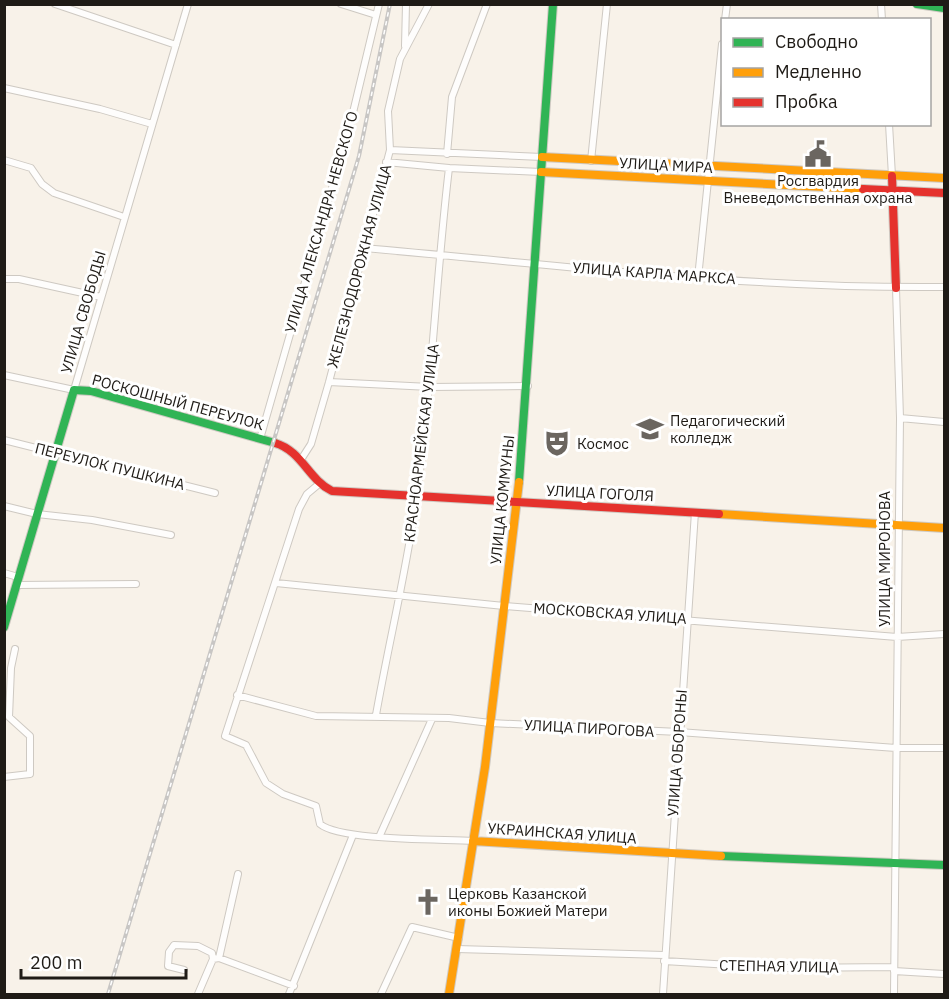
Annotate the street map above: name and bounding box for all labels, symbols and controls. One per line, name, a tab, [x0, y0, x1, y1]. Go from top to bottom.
legend	[721, 18, 931, 126]
text: Свободно	[775, 30, 858, 53]
text: Медленно	[775, 60, 862, 83]
text: Пробка	[775, 90, 838, 113]
street label: УЛИЦА АЛЕКСАНДРА НЕВСКОГО	[280, 109, 362, 335]
public building icon: Росгвардия Вневедомственная охрана	[803, 139, 833, 169]
street label: УЛИЦА МИРА	[619, 153, 714, 177]
street label: ЖЕЛЕЗНОДОРОЖНАЯ УЛИЦА	[323, 162, 395, 370]
place label: Росгвардия Вневедомственная охрана	[723, 171, 913, 207]
street label: УЛИЦА СВОБОДЫ	[56, 248, 110, 376]
street label: УЛИЦА КАРЛА МАРКСА	[572, 258, 737, 288]
street label: КРАСНОАРМЕЙСКАЯ УЛИЦА	[399, 342, 443, 543]
street label: РОСКОШНЫЙ ПЕРЕУЛОК	[90, 370, 266, 434]
place label: Педагогический колледж	[670, 411, 785, 447]
school or university icon: Педагогический колледж	[635, 414, 665, 444]
theatre icon: Космос	[542, 428, 572, 458]
street label: УЛИЦА КОММУНЫ	[486, 434, 518, 566]
place label: Космос	[577, 434, 629, 453]
street label: ПЕРЕУЛОК ПУШКИНА	[33, 438, 187, 494]
street label: УЛИЦА ГОГОЛЯ	[546, 481, 654, 505]
street label: УЛИЦА МИРОНОВА	[875, 491, 894, 627]
street label: МОСКОВСКАЯ УЛИЦА	[533, 598, 688, 628]
street label: УЛИЦА ОБОРОНЫ	[663, 689, 691, 817]
street label: УЛИЦА ПИРОГОВА	[523, 715, 655, 741]
street label: УКРАИНСКАЯ УЛИЦА	[487, 818, 638, 848]
place label: Церковь Казанской иконы Божией Матери	[448, 884, 608, 920]
church icon: Церковь Казанской иконы Божией Матери	[413, 887, 443, 917]
scale bar	[21, 942, 186, 980]
text: 200 m	[30, 951, 82, 974]
street label: СТЕПНАЯ УЛИЦА	[719, 955, 839, 977]

